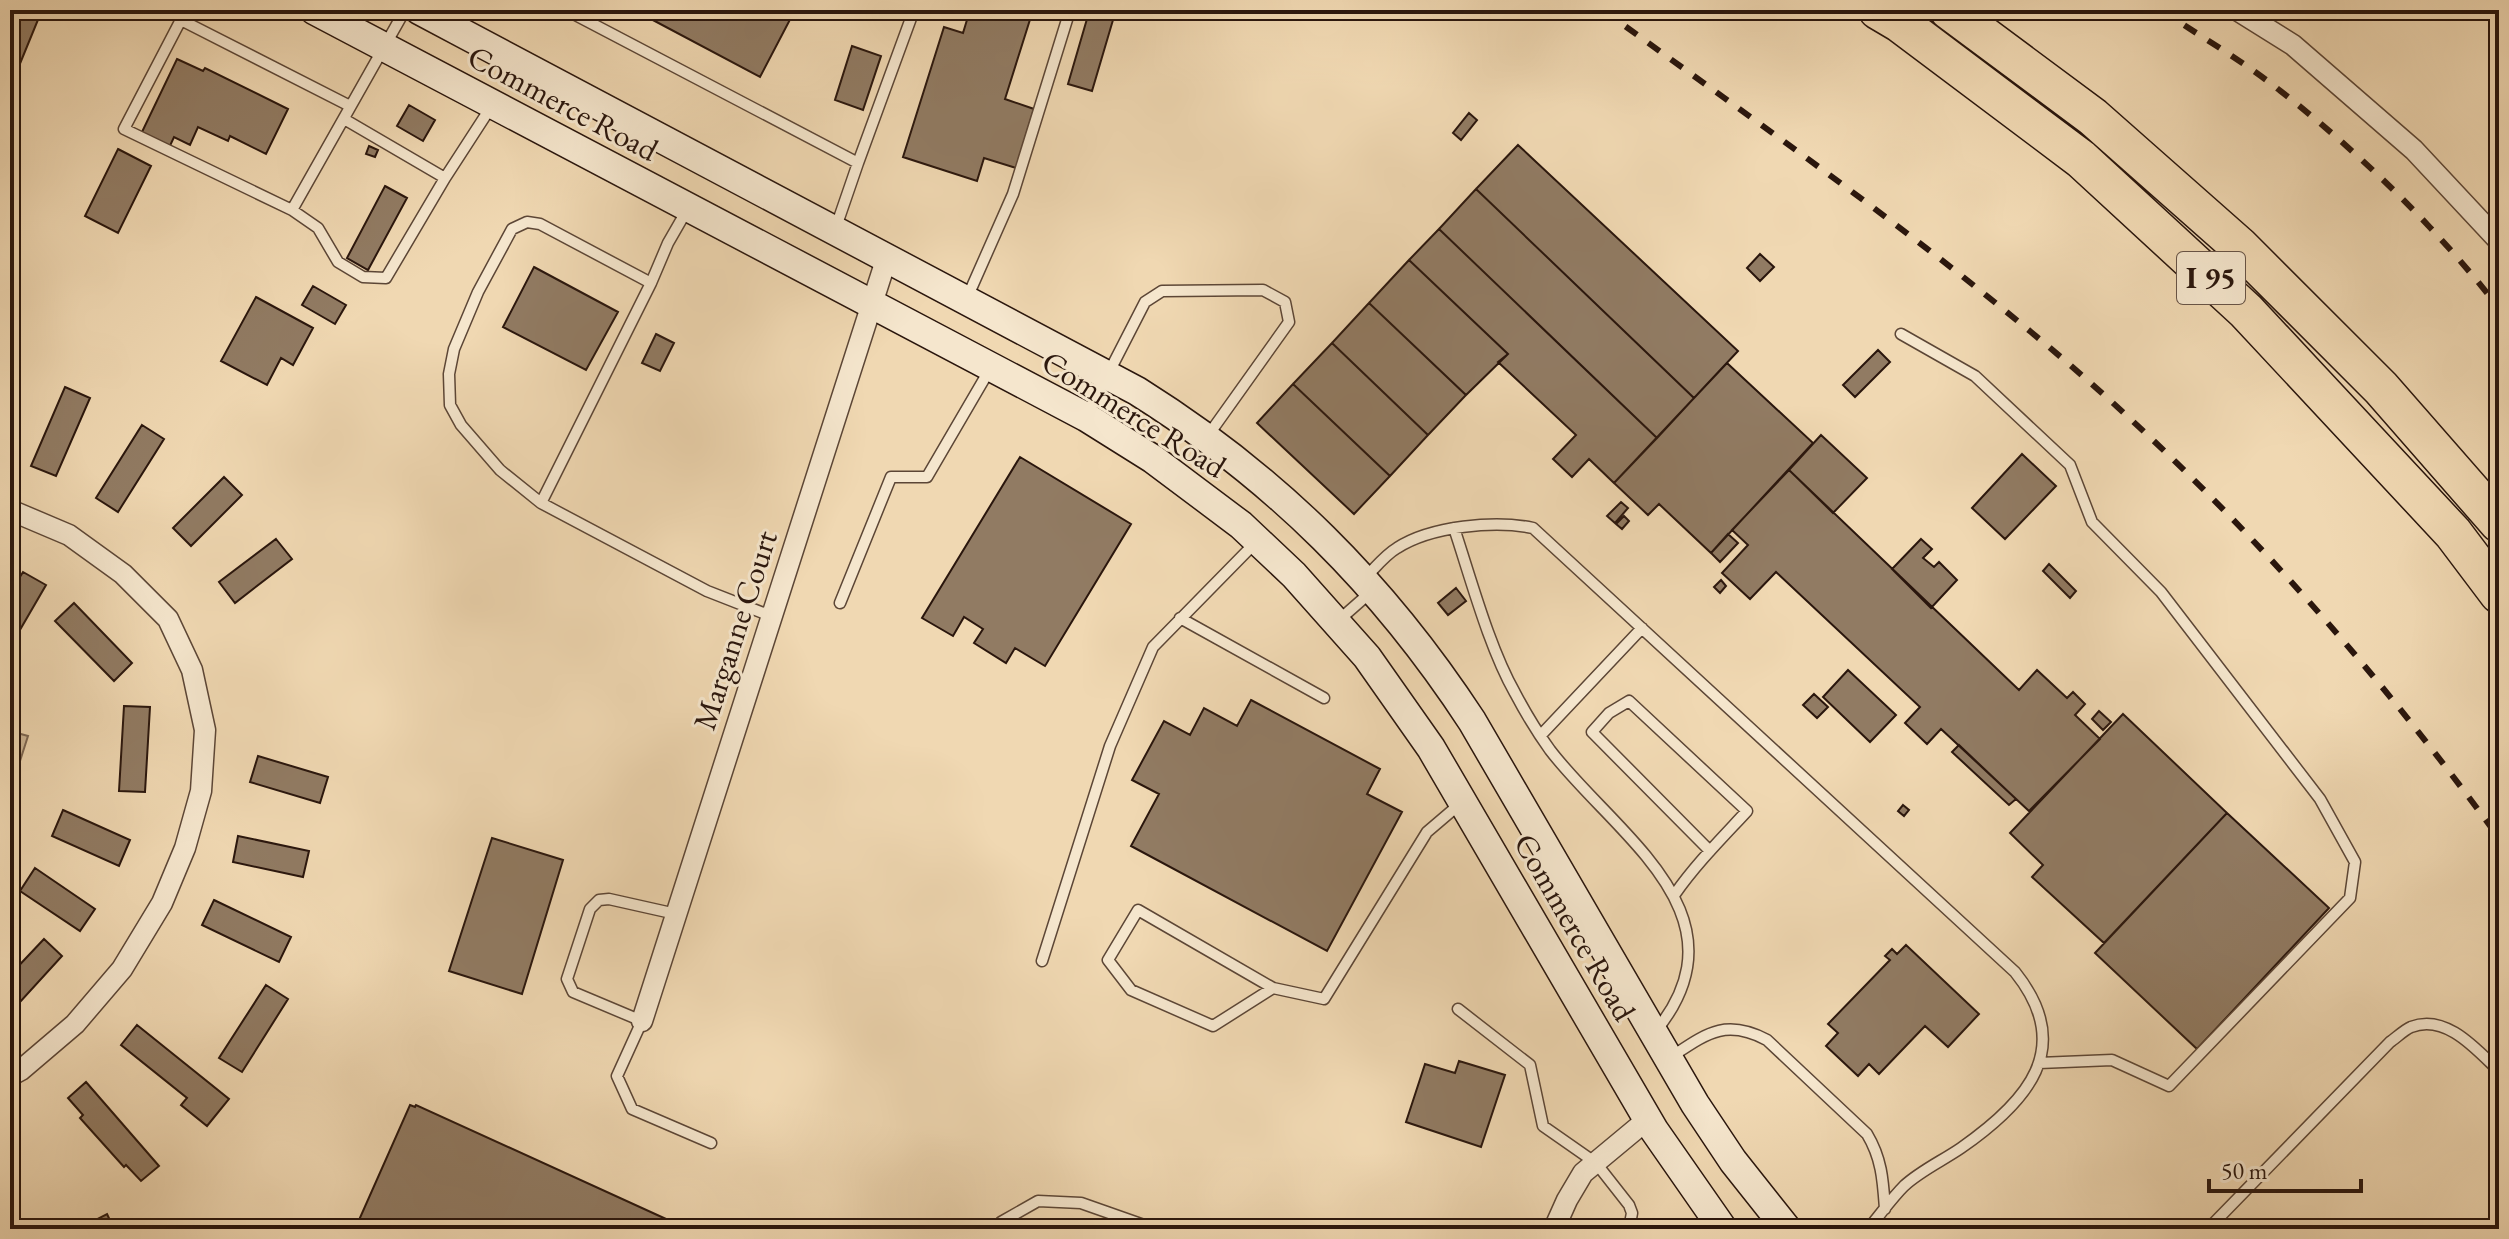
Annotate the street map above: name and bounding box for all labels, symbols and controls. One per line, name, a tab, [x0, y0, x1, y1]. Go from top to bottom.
street label: Commerce Road	[461, 35, 666, 171]
road number: I 95	[2177, 252, 2245, 304]
street label: Commerce Road	[1034, 341, 1235, 488]
street label: Marganne Court	[683, 525, 787, 735]
street label: Commerce Road	[1504, 826, 1646, 1029]
scale bar	[2209, 1143, 2361, 1193]
text: 50 m	[2221, 1155, 2268, 1186]

